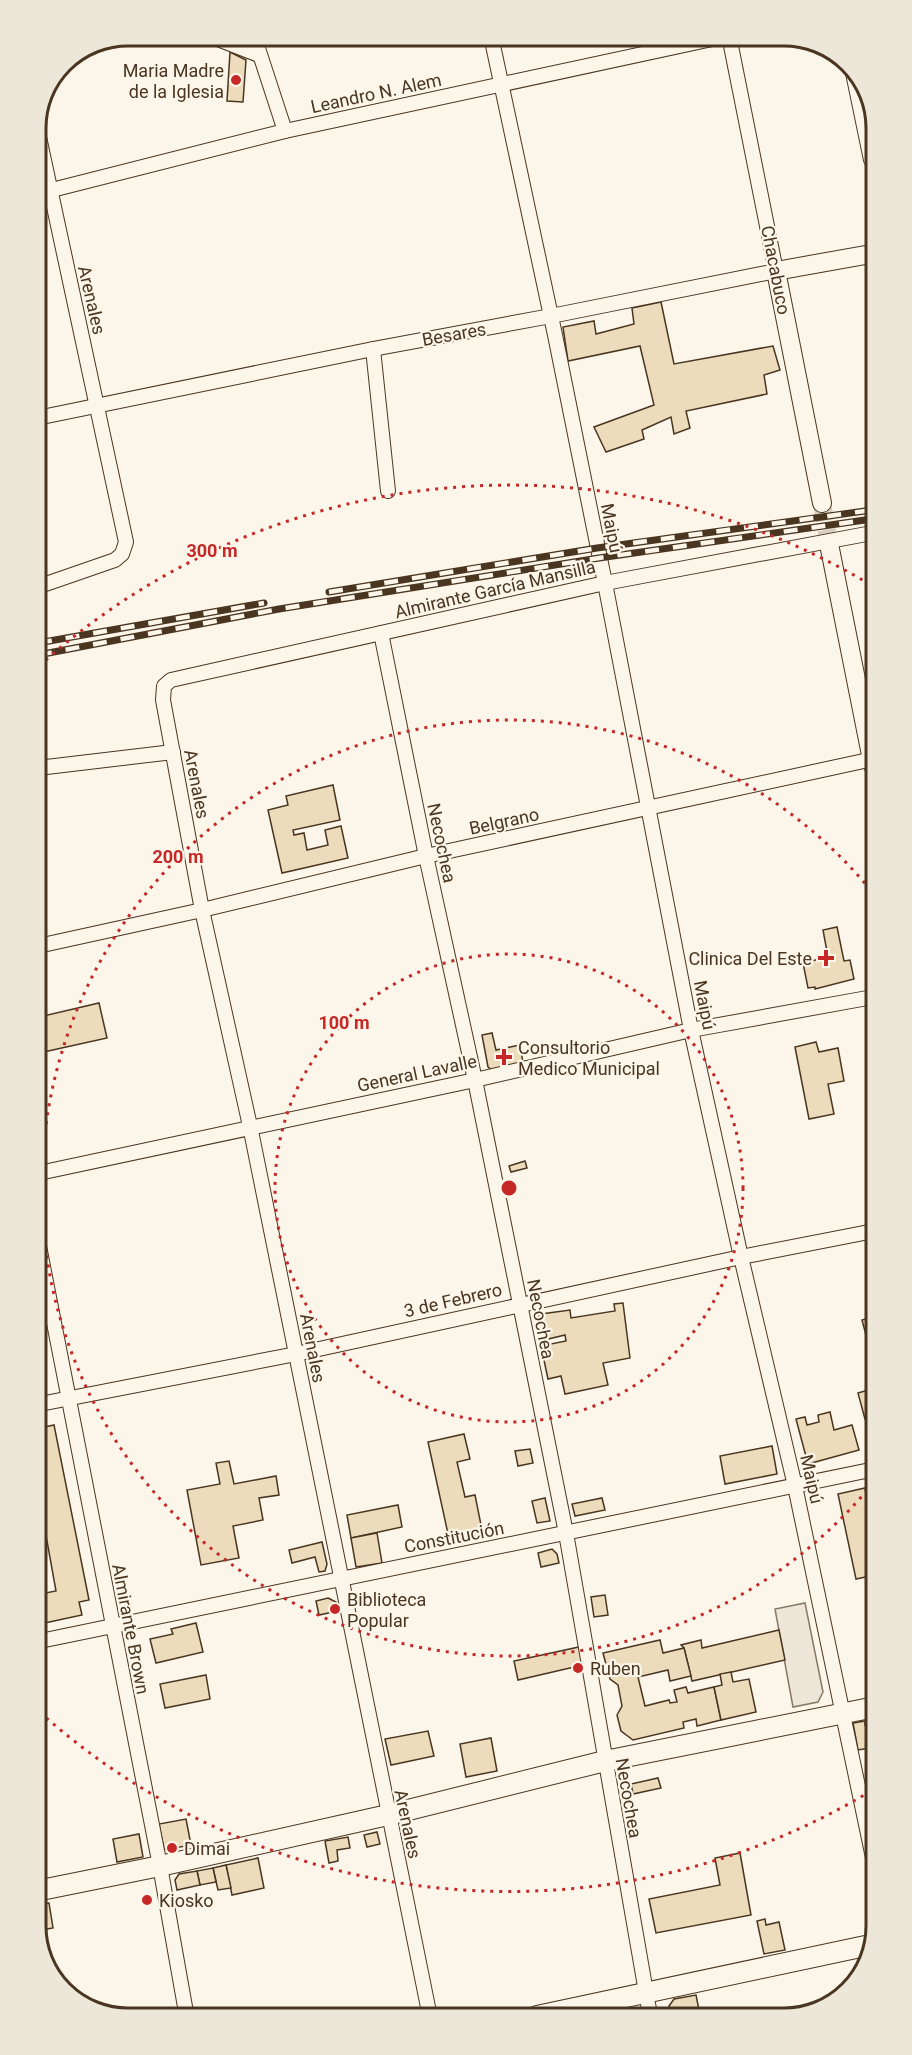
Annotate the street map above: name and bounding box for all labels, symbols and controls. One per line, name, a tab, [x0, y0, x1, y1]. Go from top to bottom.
place label: Maria Madre de la Iglesia	[123, 60, 224, 102]
street label: Leandro N. Alem	[309, 69, 443, 117]
marker: Maria Madre de la Iglesia	[229, 73, 243, 87]
street label: Chacabuco	[757, 224, 795, 316]
street label: Arenales	[74, 263, 110, 337]
street label: Besares	[420, 318, 488, 350]
street label: Maipú	[597, 501, 627, 555]
text: 300 m	[186, 540, 238, 561]
street label: Almirante García Mansilla	[393, 556, 597, 622]
street label: Arenales	[180, 748, 214, 820]
street label: Necochea	[423, 801, 461, 885]
street label: Belgrano	[467, 803, 541, 839]
text: 200 m	[152, 846, 204, 867]
place label: Clinica Del Este	[688, 948, 812, 969]
marker: Clinica Del Este	[817, 949, 835, 967]
street label: Maipú	[690, 978, 720, 1032]
text: 100 m	[318, 1012, 370, 1033]
place label: Consultorio Medico Municipal	[518, 1037, 660, 1079]
marker: Consultorio Medico Municipal	[495, 1048, 513, 1066]
street label: General Lavalle	[355, 1050, 479, 1096]
centre of rings	[499, 1178, 519, 1198]
street label: Necochea	[523, 1277, 559, 1361]
street label: 3 de Febrero	[402, 1279, 504, 1321]
street label: Arenales	[296, 1312, 330, 1384]
street label: Maipú	[796, 1452, 828, 1506]
street label: Constitución	[402, 1517, 506, 1557]
street label: Almirante Brown	[108, 1562, 154, 1696]
place label: Biblioteca Popular	[347, 1589, 426, 1631]
marker: Biblioteca Popular	[328, 1602, 342, 1616]
place label: Ruben	[590, 1658, 641, 1679]
marker: Ruben	[571, 1661, 585, 1675]
street label: Necochea	[612, 1756, 646, 1840]
street label: Arenales	[390, 1787, 426, 1861]
place label: Dimai	[184, 1838, 230, 1859]
marker: Dimai	[165, 1841, 179, 1855]
place label: Kiosko	[159, 1890, 214, 1911]
marker: Kiosko	[140, 1893, 154, 1907]

